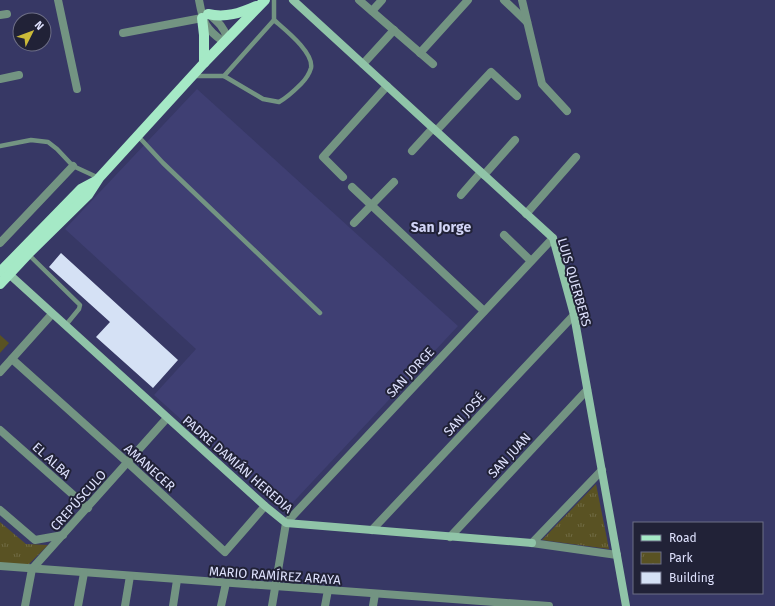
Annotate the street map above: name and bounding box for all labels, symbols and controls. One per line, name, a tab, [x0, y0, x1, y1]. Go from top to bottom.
north arrow	[12, 12, 52, 52]
text: N	[32, 19, 46, 33]
district label: San Jorge	[411, 219, 471, 236]
street label: LUIS QUERBERS	[555, 236, 594, 328]
street label: SAN JORGE	[384, 344, 437, 400]
street label: SAN JOSÉ	[441, 390, 488, 439]
street label: PADRE DAMIÁN HEREDIA	[180, 413, 296, 517]
street label: SAN JUAN	[485, 430, 534, 481]
street label: EL ALBA	[30, 439, 74, 482]
street label: AMANECER	[121, 441, 178, 494]
street label: CREPÚSCULO	[47, 467, 109, 534]
legend	[633, 522, 763, 594]
text: Road	[669, 531, 697, 545]
text: Park	[669, 551, 693, 565]
street label: MARIO RAMÍREZ ARAYA	[209, 563, 342, 588]
text: Building	[669, 571, 715, 585]

